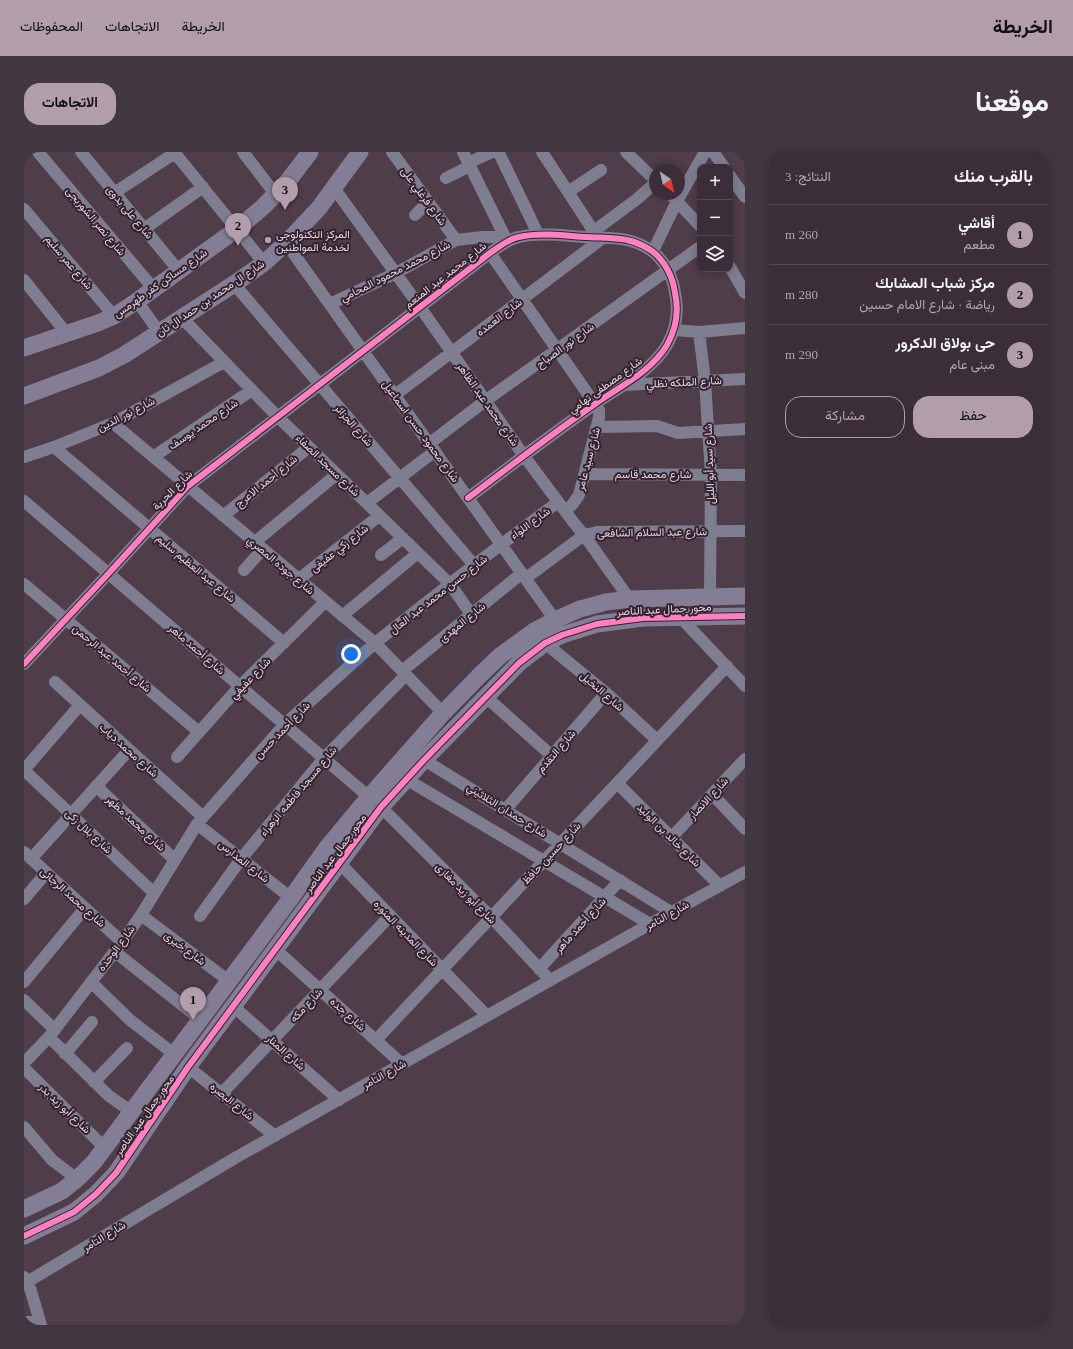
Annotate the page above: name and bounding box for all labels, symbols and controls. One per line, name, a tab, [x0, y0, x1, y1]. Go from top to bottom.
text: الخريطة	[993, 16, 1053, 37]
text: المحفوظات	[20, 19, 83, 34]
text: الاتجاهات	[105, 19, 159, 34]
text: الخريطة	[181, 19, 225, 34]
button: الاتجاهات	[24, 83, 116, 125]
text: موقعنا	[975, 86, 1049, 117]
north arrow	[649, 164, 685, 200]
map controls	[697, 164, 733, 272]
button: +	[697, 164, 733, 200]
street label: شارع فرغلي على	[396, 165, 449, 230]
text: بالقرب منك	[954, 167, 1033, 186]
text: النتائج: 3	[785, 169, 831, 184]
pin: 3	[272, 177, 298, 210]
street label: شارع على بدوى	[103, 183, 156, 243]
street label: شارع نصر الشوربجى	[62, 184, 128, 259]
button: −	[697, 200, 733, 236]
pin: 2	[225, 213, 251, 246]
text: أقاشي	[958, 215, 995, 231]
text: 260 m	[785, 227, 818, 242]
text: 1	[1017, 227, 1023, 242]
place label: المركز التكنولوجى لخدمة المواطنين	[276, 228, 350, 254]
street label: شارع عمر سليم	[41, 232, 95, 293]
marker: المركز التكنولوجى لخدمة المواطنين	[263, 235, 273, 245]
button: layers	[697, 236, 733, 272]
text: مطعم	[964, 237, 995, 252]
street label: شارع محمد محمود المحامي	[338, 238, 454, 307]
street label: شارع محمد عبد المنعم	[402, 239, 490, 312]
street label: شارع مساكن كفر طهرمس	[111, 246, 210, 321]
street label: شارع ال محمد بن حمد ال ثان	[154, 257, 268, 340]
text: مركز شباب المشابك	[875, 275, 995, 291]
text: 280 m	[785, 287, 818, 302]
text: 2	[1017, 287, 1023, 302]
street label: شارع العمده	[474, 296, 526, 340]
text: رياضة · شارع الامام حسين	[859, 297, 995, 312]
street label: شارع نور الصباح	[534, 320, 598, 372]
text: حى بولاق الدكرور	[895, 335, 995, 351]
text: 290 m	[785, 347, 818, 362]
text: 3	[1017, 347, 1023, 362]
street label: شارع مصطفى تهامي	[566, 354, 647, 419]
text: مبنى عام	[950, 357, 995, 372]
street label: شارع محمد عبد الظاهر	[452, 359, 522, 449]
street label: شارع الملكه نظلي	[646, 374, 723, 394]
street label: شارع محمود حسن اسماعيل	[378, 378, 462, 486]
street label: شارع نور الدين	[95, 394, 158, 435]
street label: شارع محمد يوسف	[166, 396, 241, 453]
button: مشاركة	[785, 396, 905, 438]
button: حفظ	[913, 396, 1033, 438]
street label: شارع الجزائر	[330, 401, 376, 450]
street label: شارع سيد أبو الليل	[702, 423, 718, 504]
street label: شارع سيد عامر	[574, 426, 604, 493]
street label: شارع مسجد الصفاء	[292, 431, 363, 500]
street label: شارع أحمد الاعرج	[233, 452, 301, 511]
street label: شارع الحرية	[150, 467, 196, 514]
street label: شارع محمد قاسم	[615, 468, 692, 482]
street label: شارع اللواء	[508, 504, 554, 543]
street label: شارع زكي عفيفى	[308, 521, 373, 577]
street label: شارع عبد السلام الشافعى	[597, 525, 708, 541]
street label: شارع عبد العظيم سليم	[153, 531, 238, 606]
street label: شارع جوده المصري	[242, 533, 317, 600]
street label: شارع حسن محمد عبد العال	[387, 552, 491, 637]
street label: شارع المهدى	[436, 600, 489, 646]
street label: محور جمال عبد الناصر	[615, 601, 712, 619]
street label: شارع أحمد ماهر	[164, 621, 228, 678]
street label: شارع أحمد عبد الرحمن	[69, 622, 154, 696]
your location	[341, 644, 361, 664]
street label: شارع عفيفي	[227, 655, 276, 704]
street label: شارع النخيل	[577, 669, 626, 715]
street label: شارع أحمد حسن	[252, 699, 314, 762]
street label: شارع محمد دياب	[96, 721, 161, 781]
street label: شارع التقدم	[534, 727, 580, 776]
street label: شارع مسجد فاطمه الزهراء	[257, 744, 341, 840]
street label: شارع الانصار	[685, 774, 732, 824]
street label: شارع حمدان الثلاثيني	[463, 781, 549, 843]
street label: شارع محمد مظهر	[102, 792, 168, 855]
street label: شارع خالد بن الوليد	[633, 801, 703, 871]
street label: شارع بلال زكى	[62, 806, 115, 857]
street label: محور جمال عبد الناصر	[301, 811, 369, 896]
street label: شارع حسين حافظ	[519, 819, 584, 888]
street label: شارع المدارس	[215, 837, 272, 886]
street label: شارع أبو زيد مغازى	[432, 860, 499, 927]
street label: شارع محمد الرجائى	[37, 865, 108, 931]
street label: شارع أحمد ماهر	[551, 895, 610, 957]
street label: شارع المدينه المنوره	[370, 898, 441, 970]
street label: شارع التامر	[642, 898, 692, 934]
street label: شارع الوحده	[95, 923, 139, 974]
street label: شارع خيرى	[161, 929, 208, 969]
street label: شارع مكه	[287, 985, 326, 1026]
pin: 1	[180, 987, 206, 1020]
street label: شارع جده	[327, 995, 368, 1035]
street label: شارع المنار	[262, 1031, 308, 1074]
street label: شارع التامر	[359, 1057, 409, 1093]
street label: محور جمال عبد الناصر	[111, 1073, 177, 1159]
street label: شارع أبو زيد بدر	[35, 1080, 93, 1137]
street label: شارع البصره	[207, 1080, 256, 1124]
street label: شارع التامر	[80, 1218, 129, 1256]

